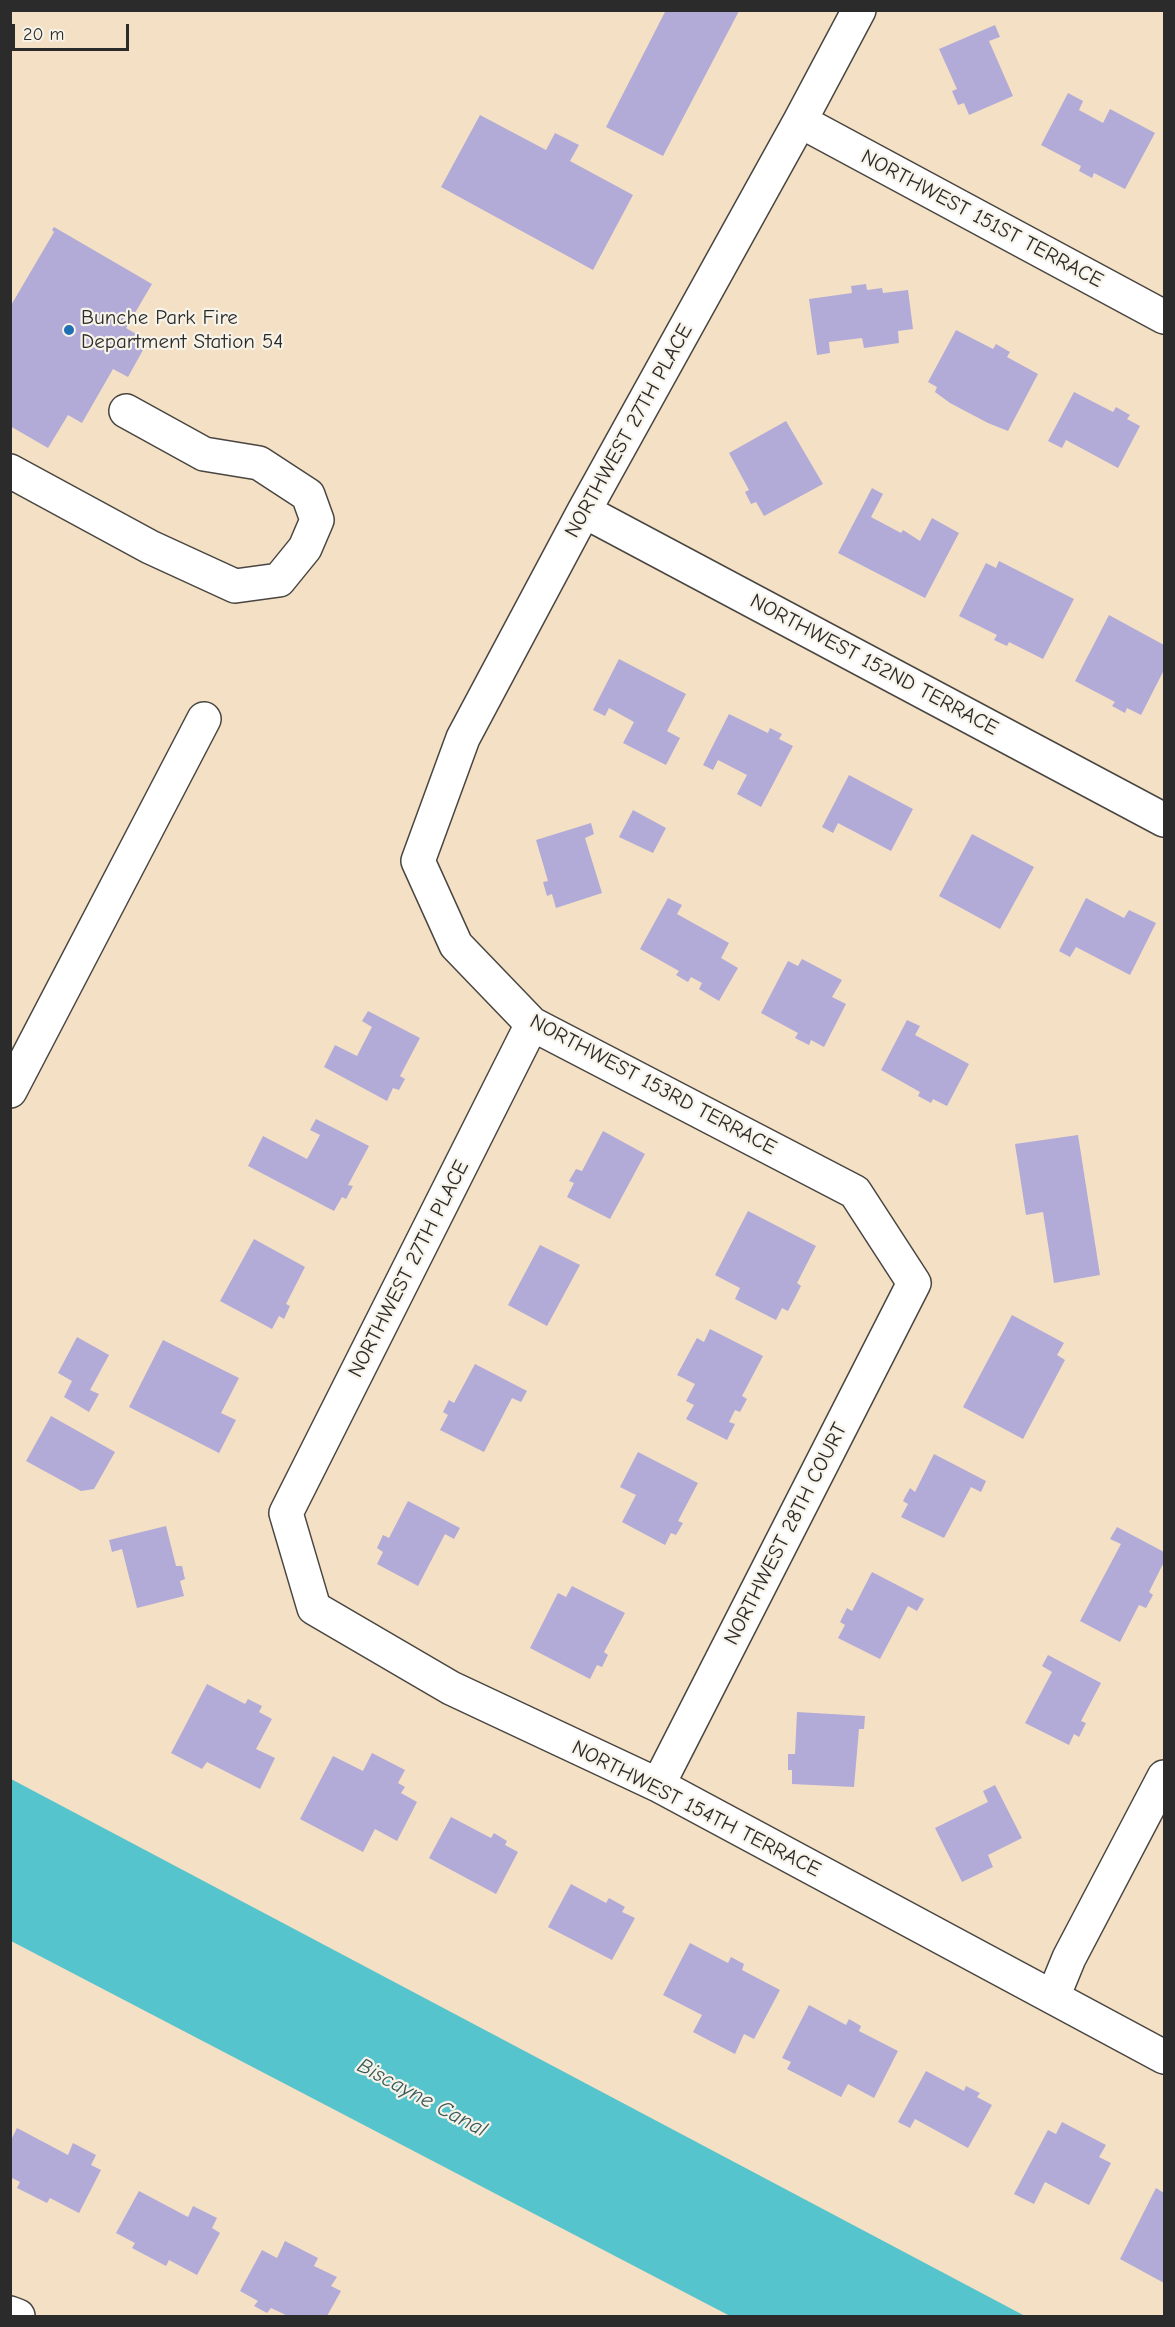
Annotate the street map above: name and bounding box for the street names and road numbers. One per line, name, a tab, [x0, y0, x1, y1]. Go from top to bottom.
street label: NORTHWEST 151ST TERRACE	[857, 144, 1107, 294]
street label: NORTHWEST 27TH PLACE	[560, 320, 698, 542]
street label: NORTHWEST 152ND TERRACE	[746, 589, 1002, 741]
street label: NORTHWEST 153RD TERRACE	[525, 1009, 781, 1161]
street label: NORTHWEST 27TH PLACE	[343, 1156, 475, 1382]
street label: NORTHWEST 28TH COURT	[719, 1419, 853, 1649]
street label: NORTHWEST 154TH TERRACE	[567, 1735, 825, 1883]

